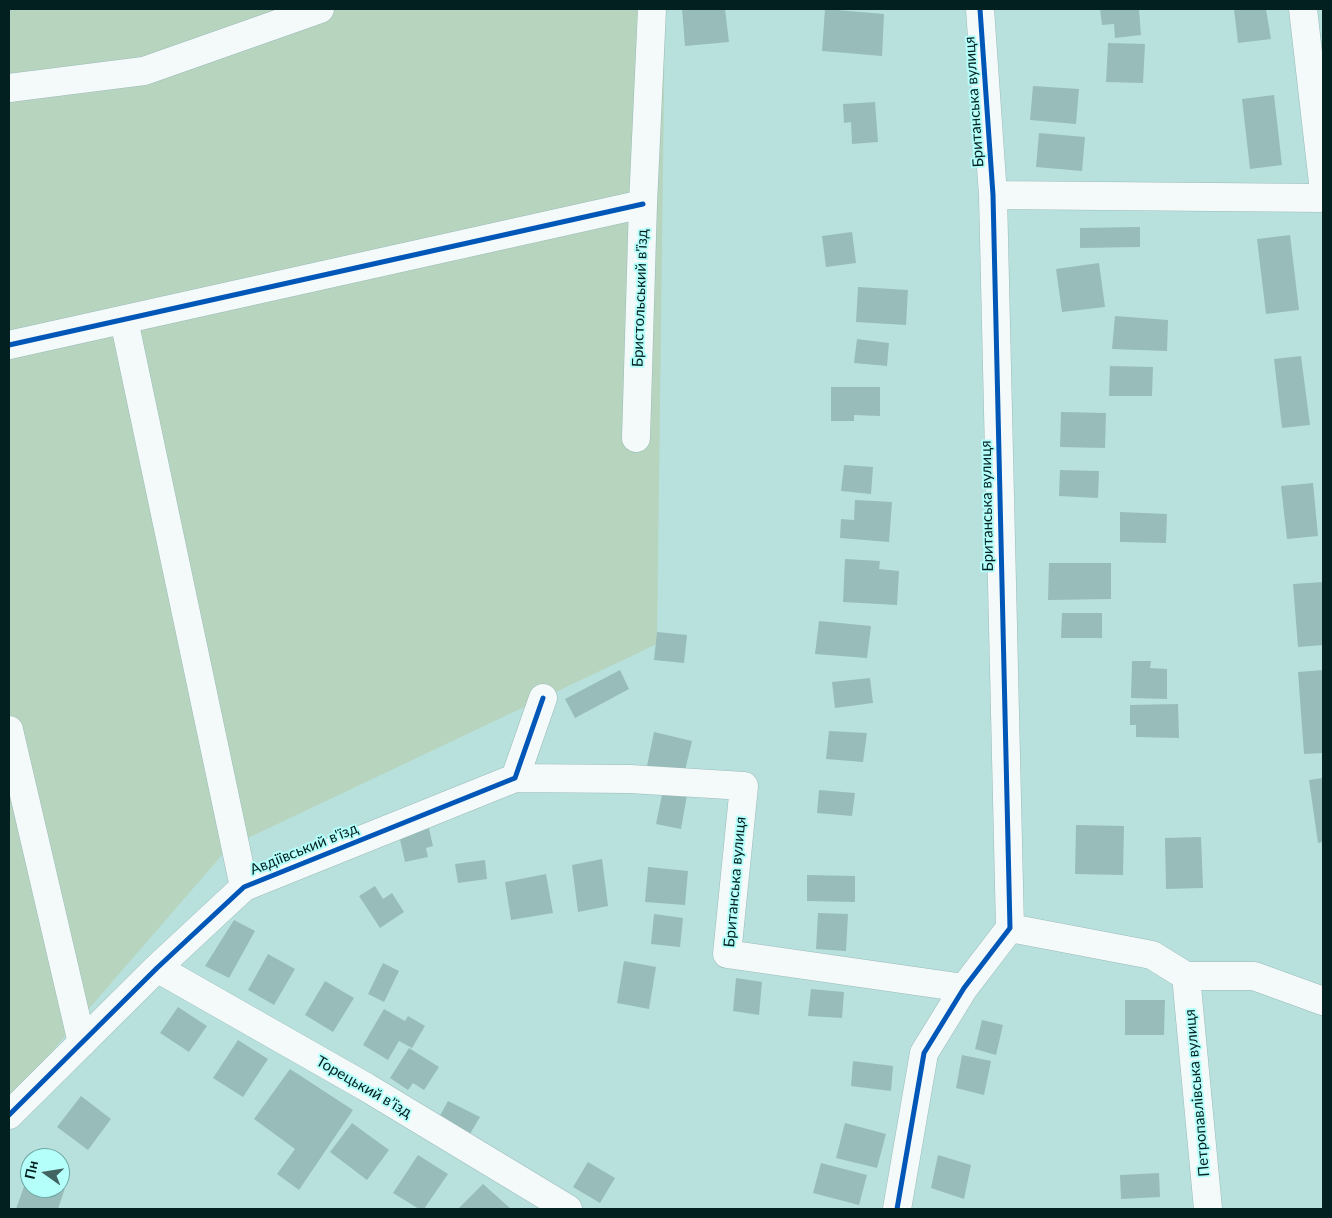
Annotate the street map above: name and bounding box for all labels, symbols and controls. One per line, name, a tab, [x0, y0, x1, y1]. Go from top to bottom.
street label: Британська вулиця	[960, 36, 988, 168]
street label: Бристольський в'їзд	[629, 229, 651, 367]
street label: Британська вулиця	[977, 440, 997, 572]
street label: Британська вулиця	[720, 816, 750, 948]
street label: Авдіївський в'їзд	[247, 819, 361, 879]
street label: Петропавлівська вулиця	[1181, 1009, 1213, 1177]
street label: Торецький в’їзд	[313, 1052, 415, 1122]
north arrow	[20, 1148, 70, 1198]
text: Пн	[21, 1159, 41, 1181]

